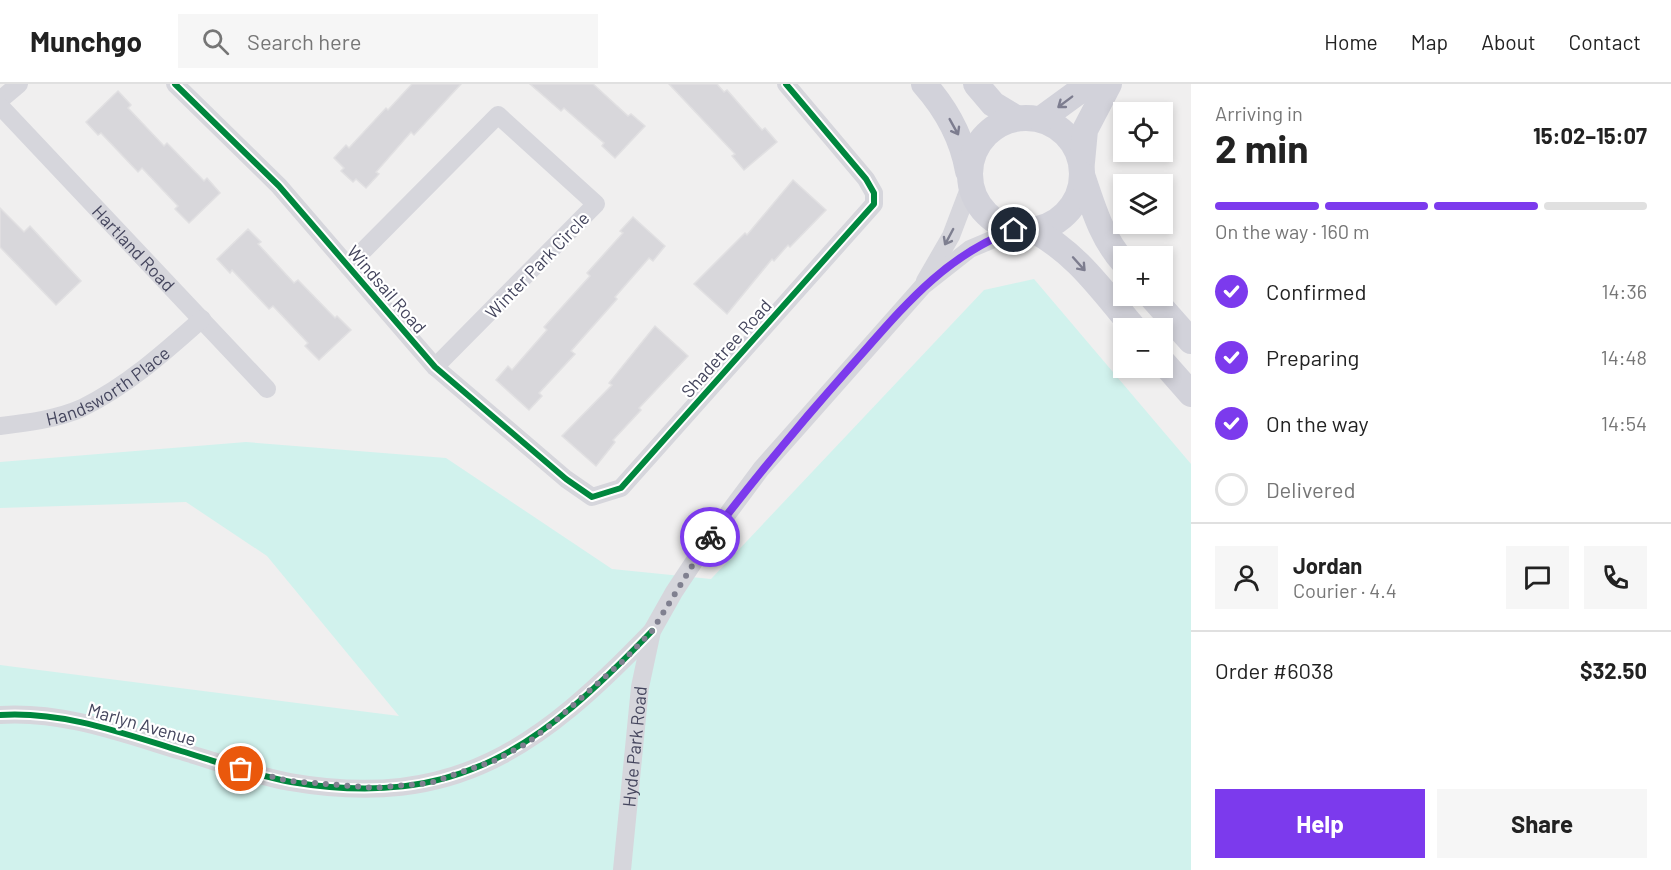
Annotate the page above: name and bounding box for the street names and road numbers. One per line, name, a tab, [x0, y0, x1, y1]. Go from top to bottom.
street label: Hartland Road	[88, 200, 180, 296]
street label: Winter Park Circle	[480, 207, 594, 323]
street label: Windsail Road	[343, 240, 431, 338]
street label: Shadetree Road	[676, 294, 776, 402]
street label: Handsworth Place	[44, 341, 174, 430]
street label: Hyde Park Road	[617, 685, 651, 808]
street label: Marlyn Avenue	[85, 698, 199, 750]

